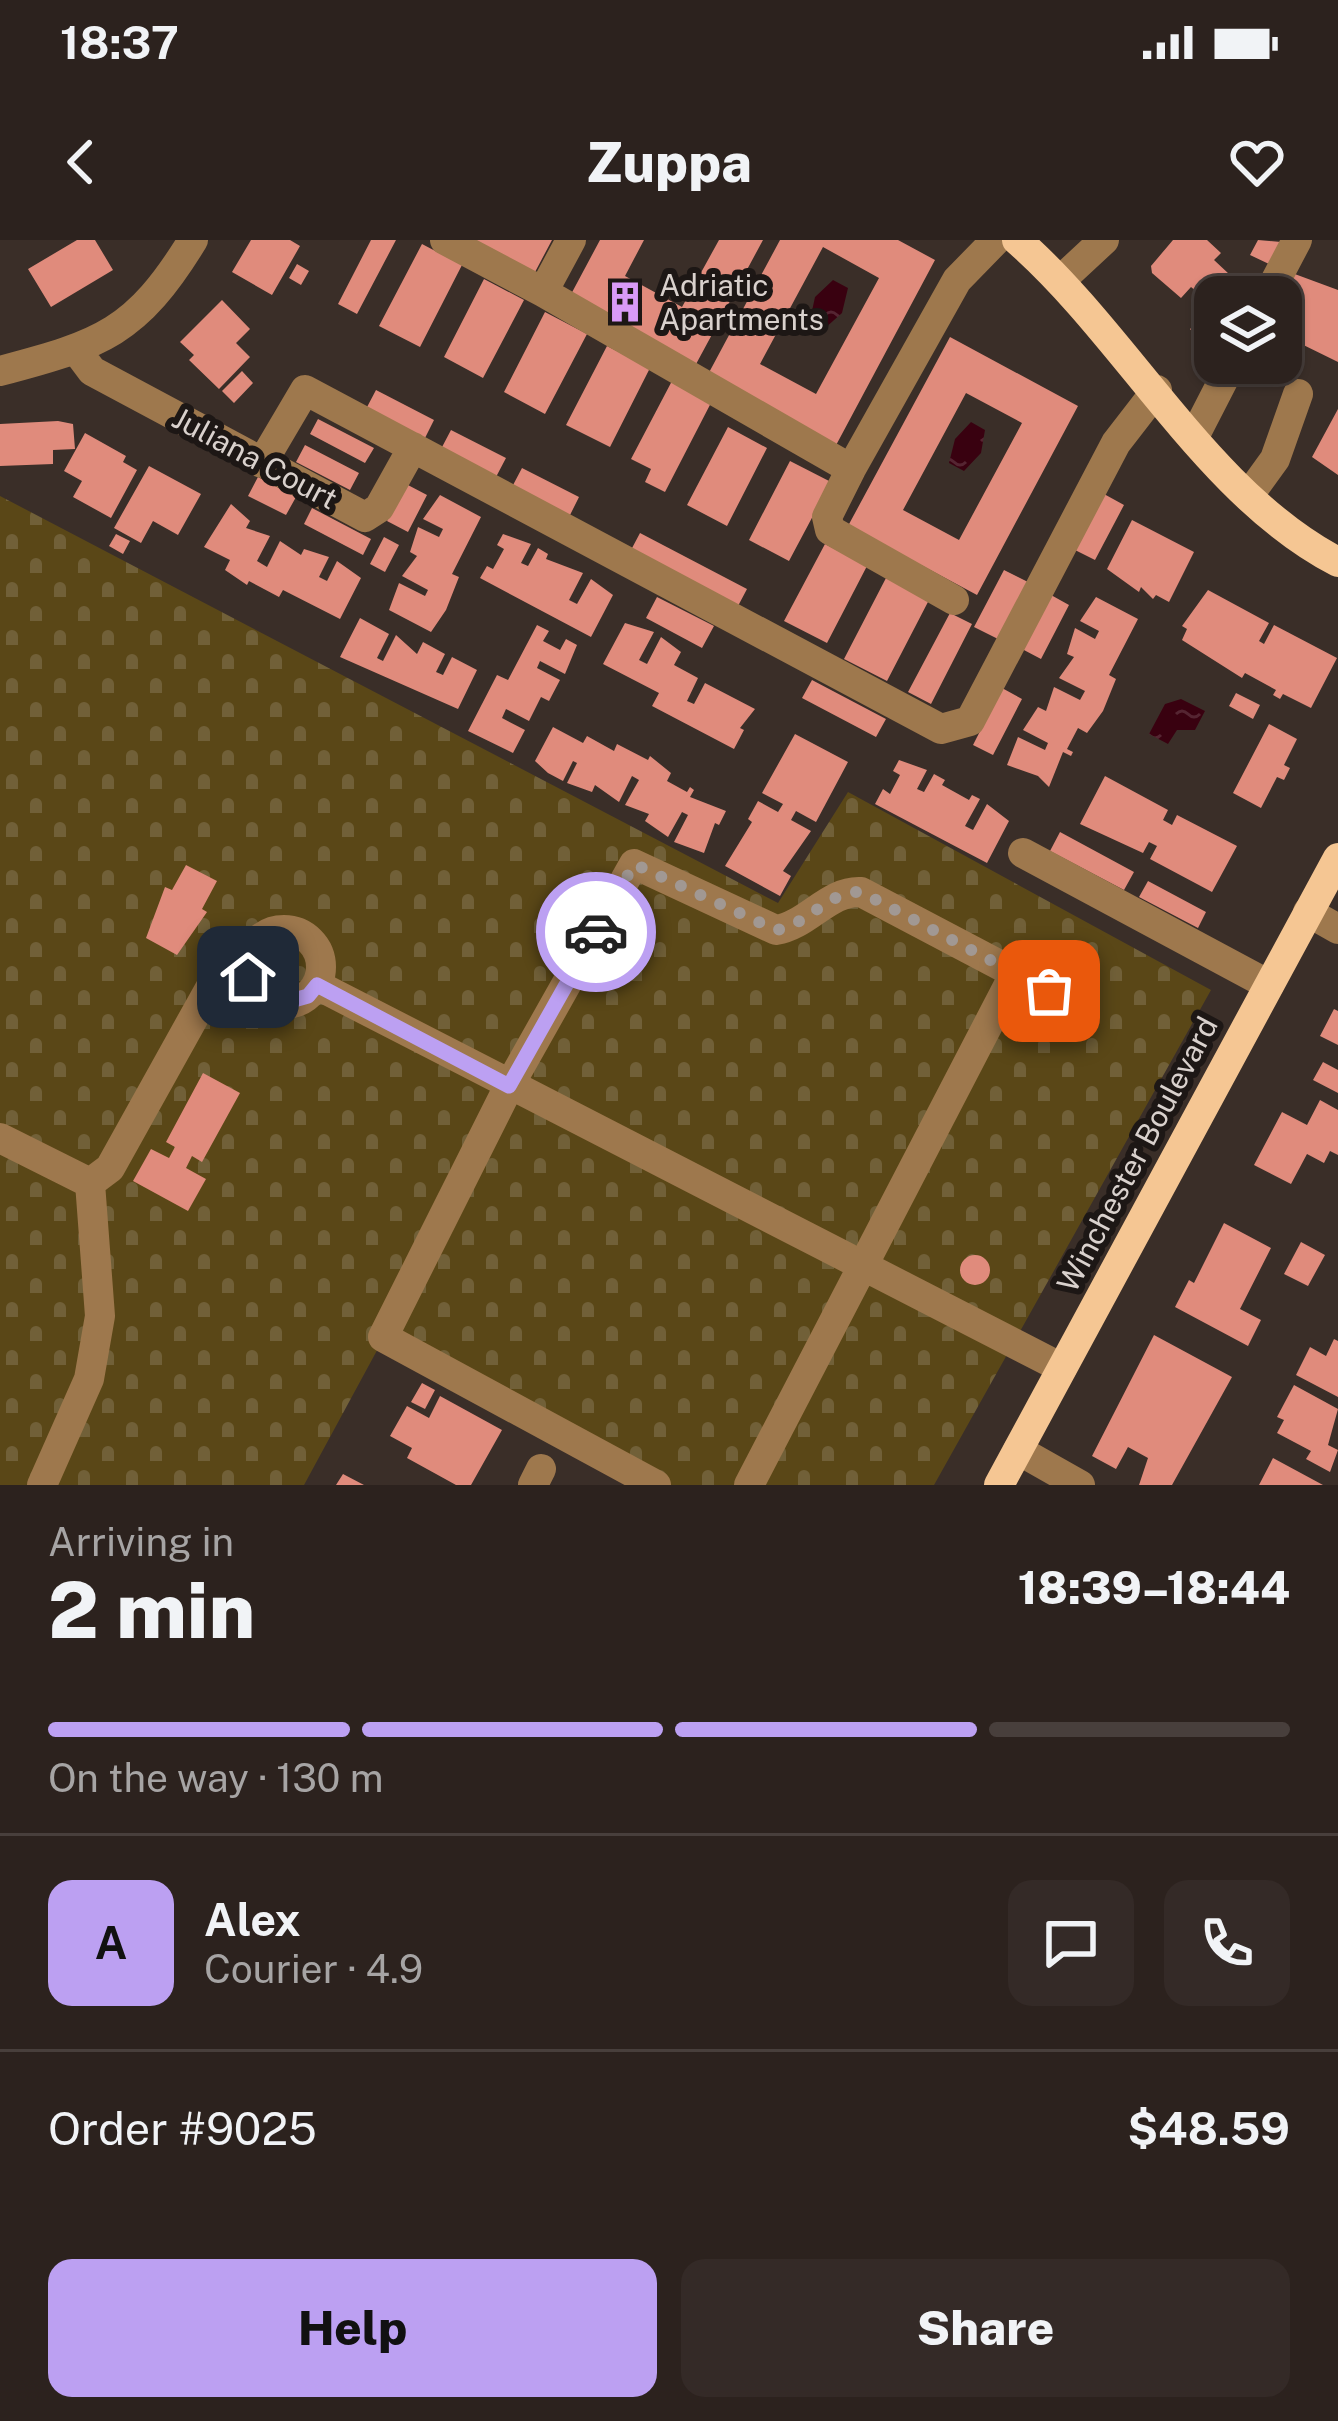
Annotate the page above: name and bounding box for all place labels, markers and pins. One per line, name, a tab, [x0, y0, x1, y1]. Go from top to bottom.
place label: Adriatic Apartments	[659, 267, 824, 337]
building icon: Adriatic Apartments	[602, 279, 648, 325]
pin	[197, 926, 299, 1028]
pin	[998, 940, 1100, 1042]

